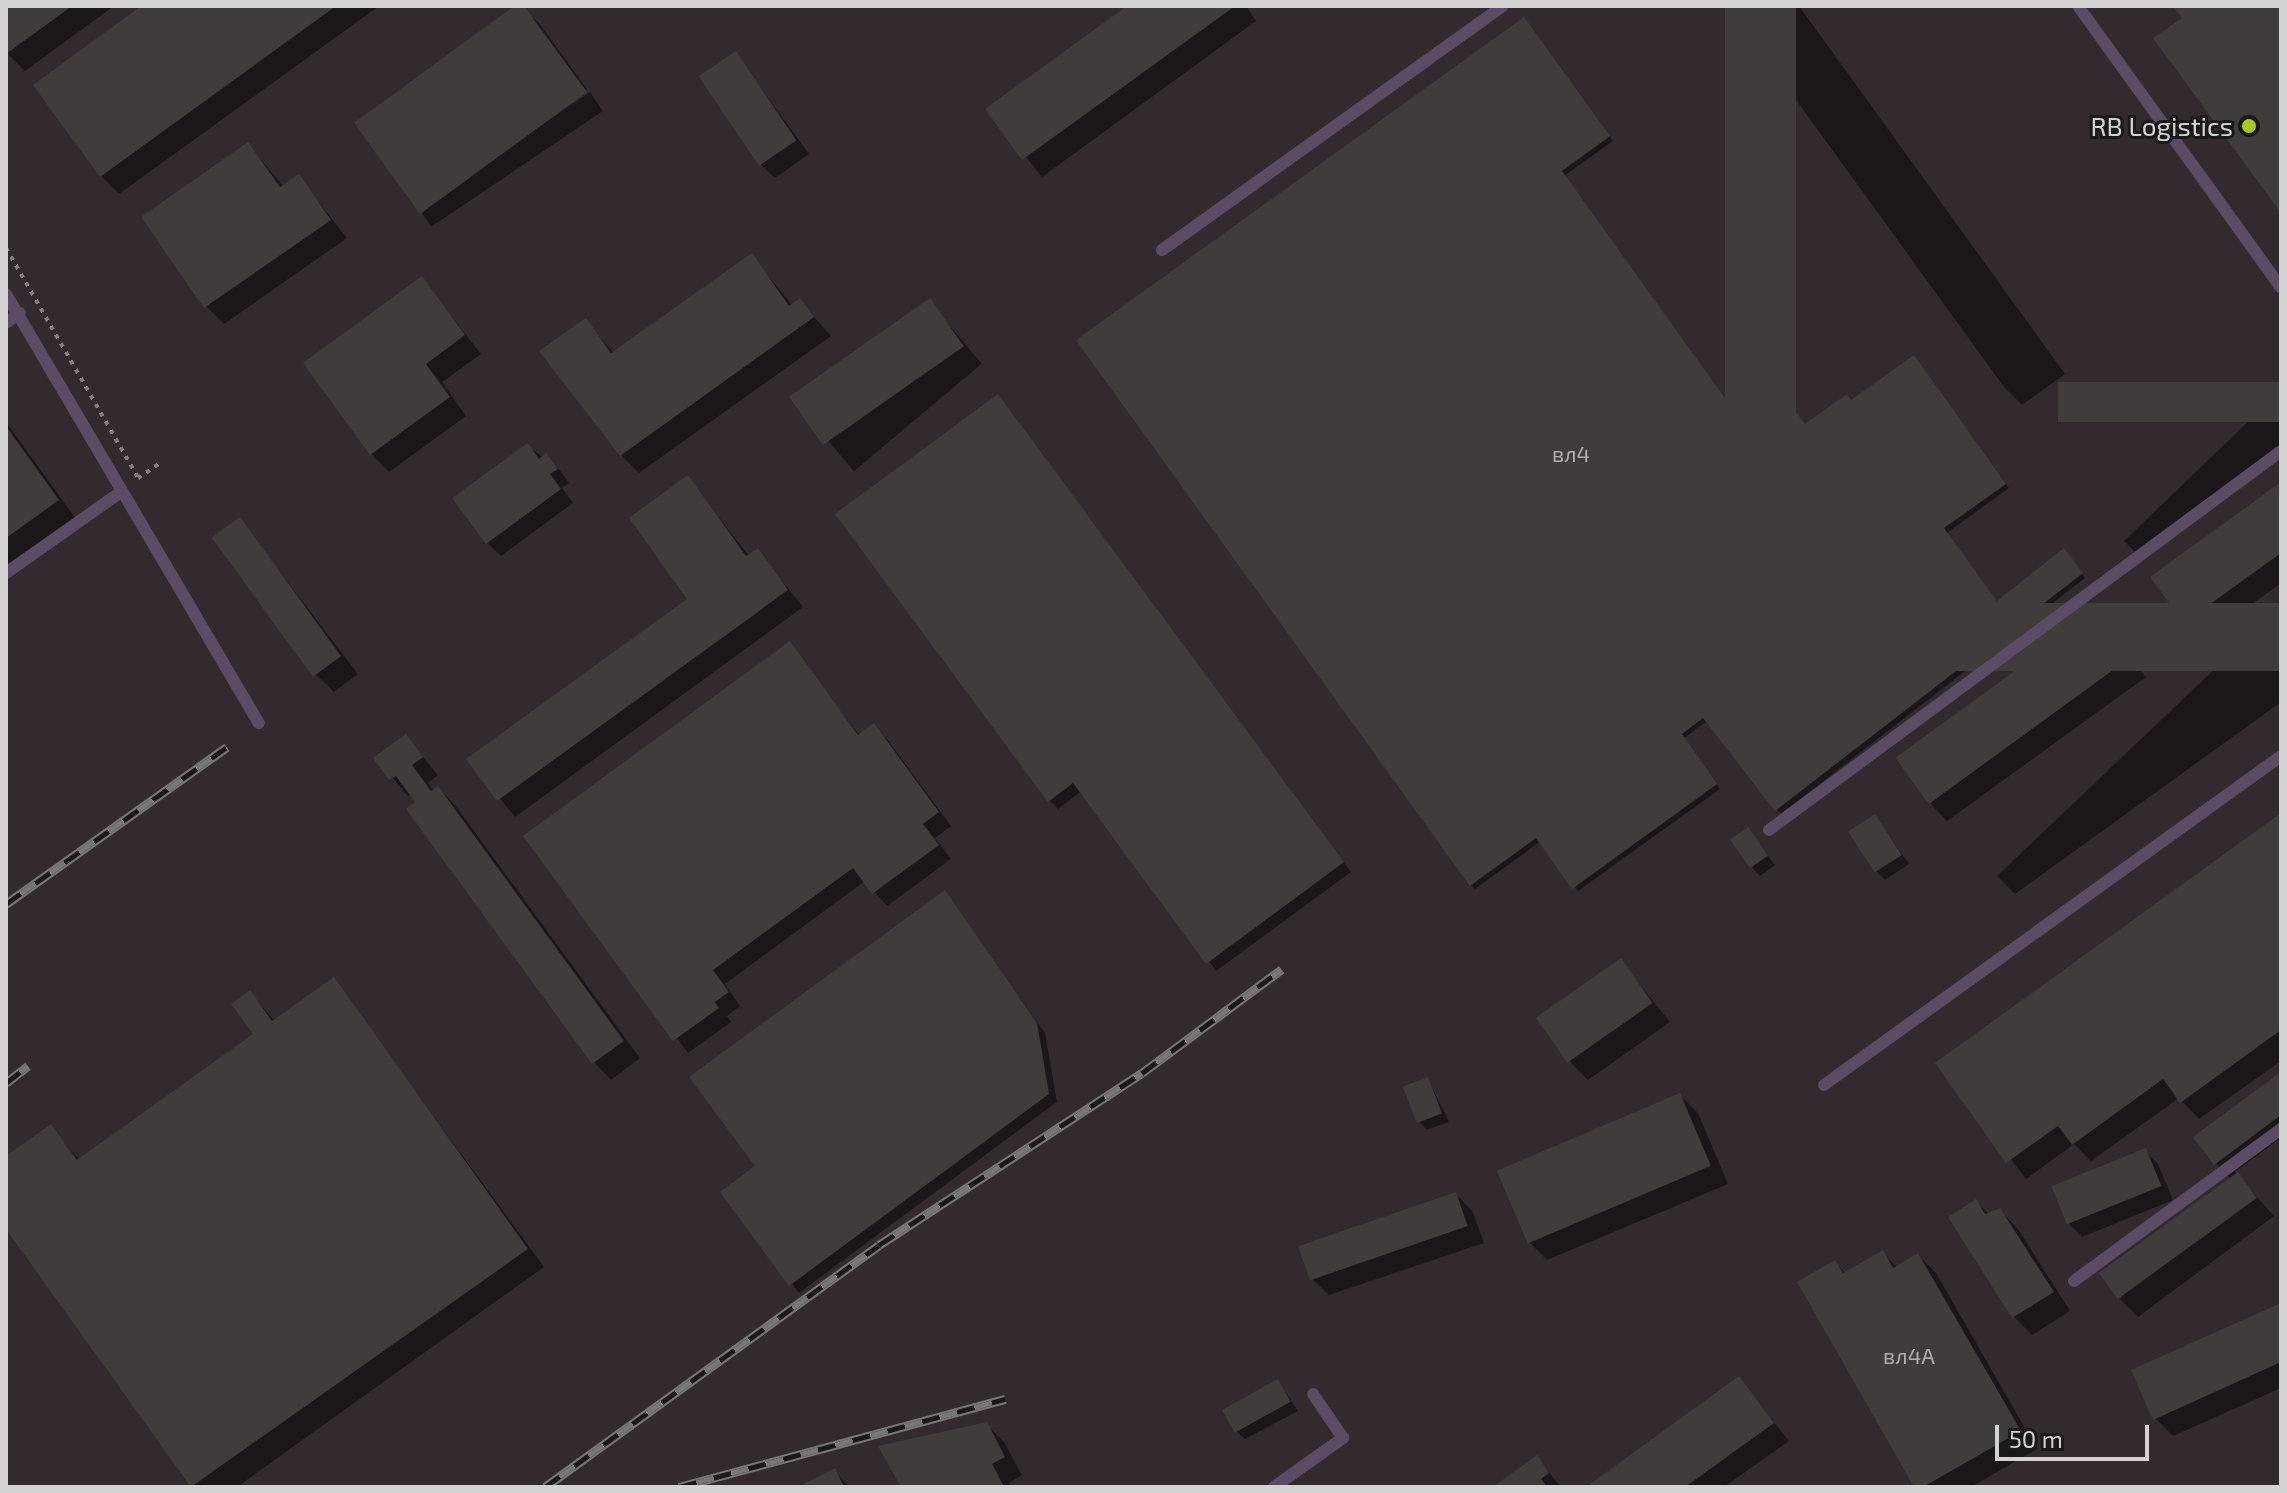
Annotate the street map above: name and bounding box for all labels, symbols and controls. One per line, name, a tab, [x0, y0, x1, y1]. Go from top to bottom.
place label: RB Logistics	[2090, 110, 2233, 142]
marker: RB Logistics	[2240, 117, 2258, 135]
house number: вл4	[1552, 441, 1590, 467]
house number: вл4А	[1883, 1343, 1935, 1369]
scale bar	[1999, 1409, 2153, 1459]
text: 50 m	[2009, 1424, 2063, 1453]

